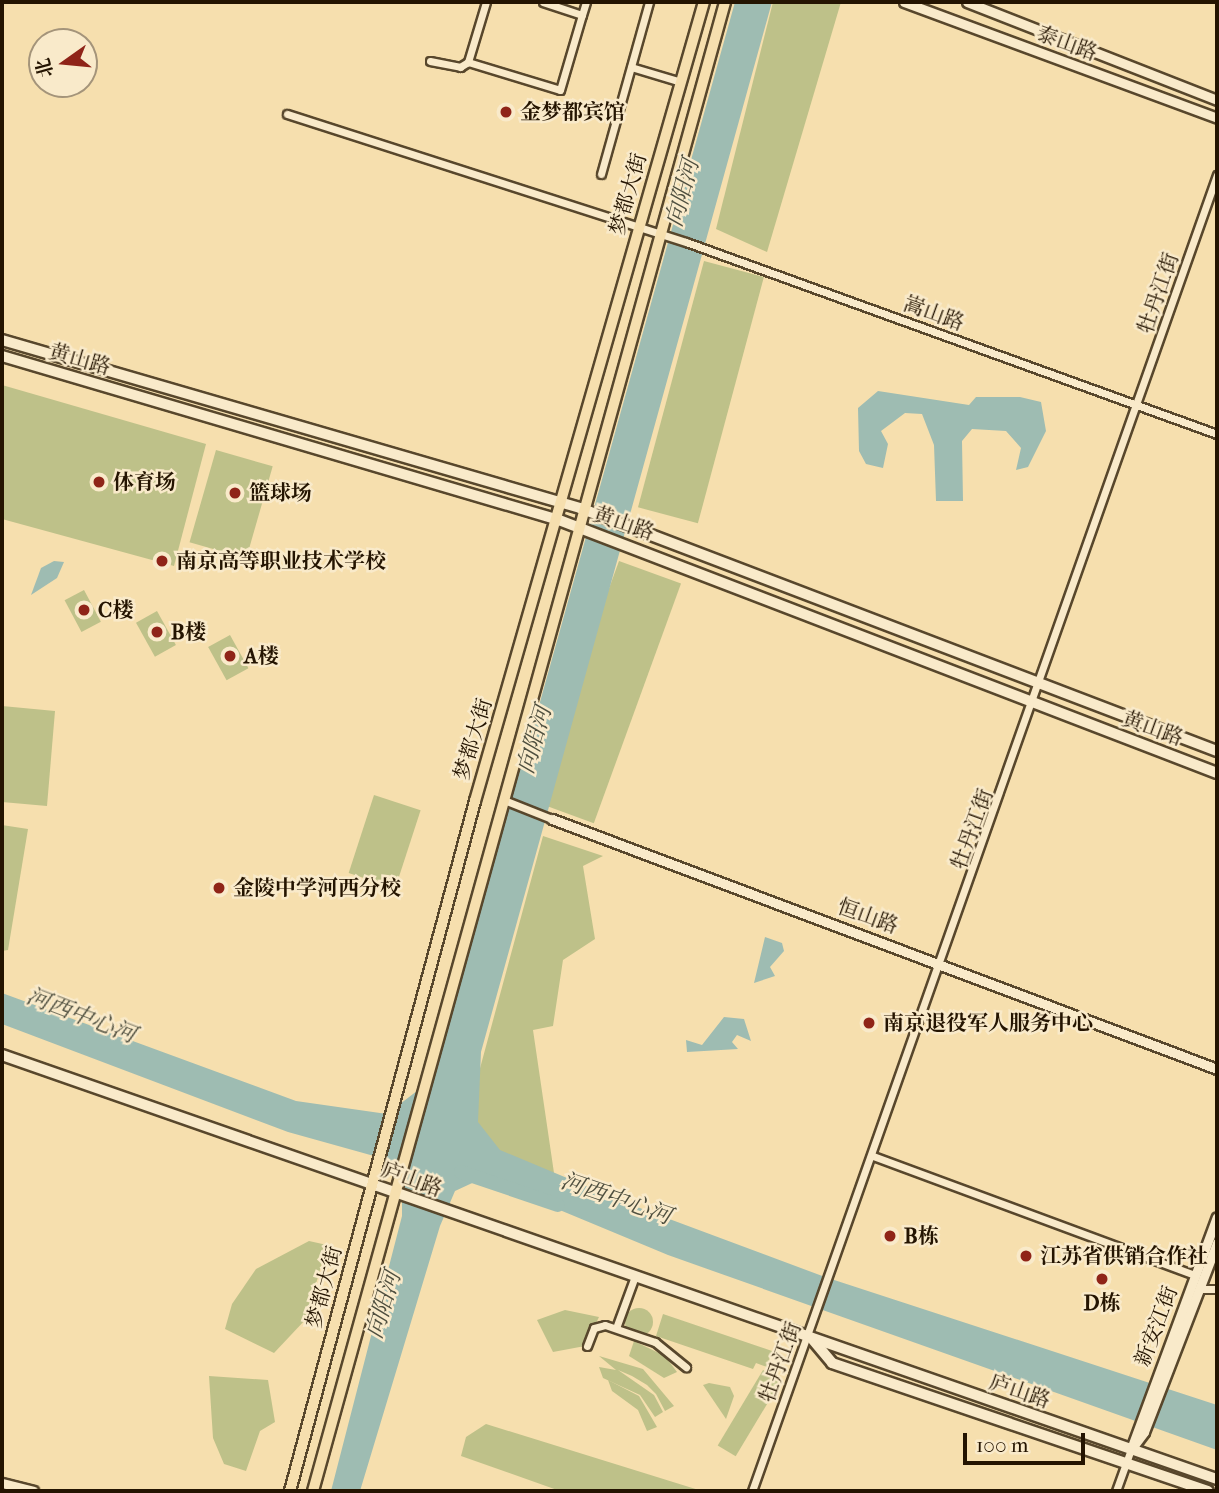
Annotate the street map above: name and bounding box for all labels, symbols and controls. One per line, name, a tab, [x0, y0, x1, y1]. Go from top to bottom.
street label: 泰山路	[1033, 20, 1101, 66]
north arrow	[28, 28, 98, 98]
text: 北	[32, 56, 58, 80]
place label: 金梦都宾馆	[520, 99, 625, 125]
marker: 金梦都宾馆	[498, 104, 514, 120]
street label: 梦都大街	[604, 150, 652, 238]
water label: 向阳河	[661, 156, 705, 230]
street label: 牡丹江街	[1132, 249, 1184, 337]
street label: 嵩山路	[900, 290, 968, 336]
street label: 黄山路	[46, 338, 114, 380]
place label: 体育场	[113, 469, 176, 495]
marker: 体育场	[91, 474, 107, 490]
place label: 篮球场	[249, 480, 312, 506]
marker: 篮球场	[227, 485, 243, 501]
street label: 黄山路	[590, 501, 658, 545]
place label: 南京高等职业技术学校	[176, 548, 386, 574]
marker: 南京高等职业技术学校	[154, 553, 170, 569]
place label: C楼	[98, 597, 133, 623]
marker: C楼	[76, 602, 92, 618]
place label: B楼	[171, 619, 206, 645]
marker: B楼	[149, 624, 165, 640]
place label: A楼	[244, 643, 279, 669]
marker: A楼	[222, 648, 238, 664]
street label: 梦都大街	[449, 695, 497, 783]
water label: 向阳河	[512, 703, 558, 777]
street label: 黄山路	[1119, 705, 1187, 751]
street label: 牡丹江街	[946, 785, 998, 873]
place label: 金陵中学河西分校	[233, 875, 401, 901]
marker: 金陵中学河西分校	[211, 880, 227, 896]
street label: 恒山路	[834, 893, 902, 939]
water label: 河西中心河	[22, 983, 140, 1049]
place label: 南京退役军人服务中心	[883, 1010, 1093, 1036]
marker: 南京退役军人服务中心	[861, 1015, 877, 1031]
street label: 庐山路	[378, 1156, 446, 1202]
water label: 河西中心河	[557, 1167, 675, 1231]
place label: B栋	[904, 1223, 939, 1249]
marker: B栋	[882, 1228, 898, 1244]
street label: 梦都大街	[301, 1243, 347, 1331]
place label: 江苏省供销合作社	[1040, 1243, 1208, 1269]
marker: 江苏省供销合作社	[1018, 1248, 1034, 1264]
water label: 向阳河	[361, 1268, 407, 1342]
marker: D栋	[1094, 1271, 1110, 1287]
street label: 新安江街	[1129, 1282, 1183, 1370]
place label: D栋	[1083, 1290, 1121, 1316]
street label: 牡丹江街	[754, 1318, 806, 1406]
street label: 庐山路	[986, 1369, 1054, 1413]
scale bar	[967, 1420, 1090, 1464]
text: 100 m	[976, 1433, 1029, 1457]

